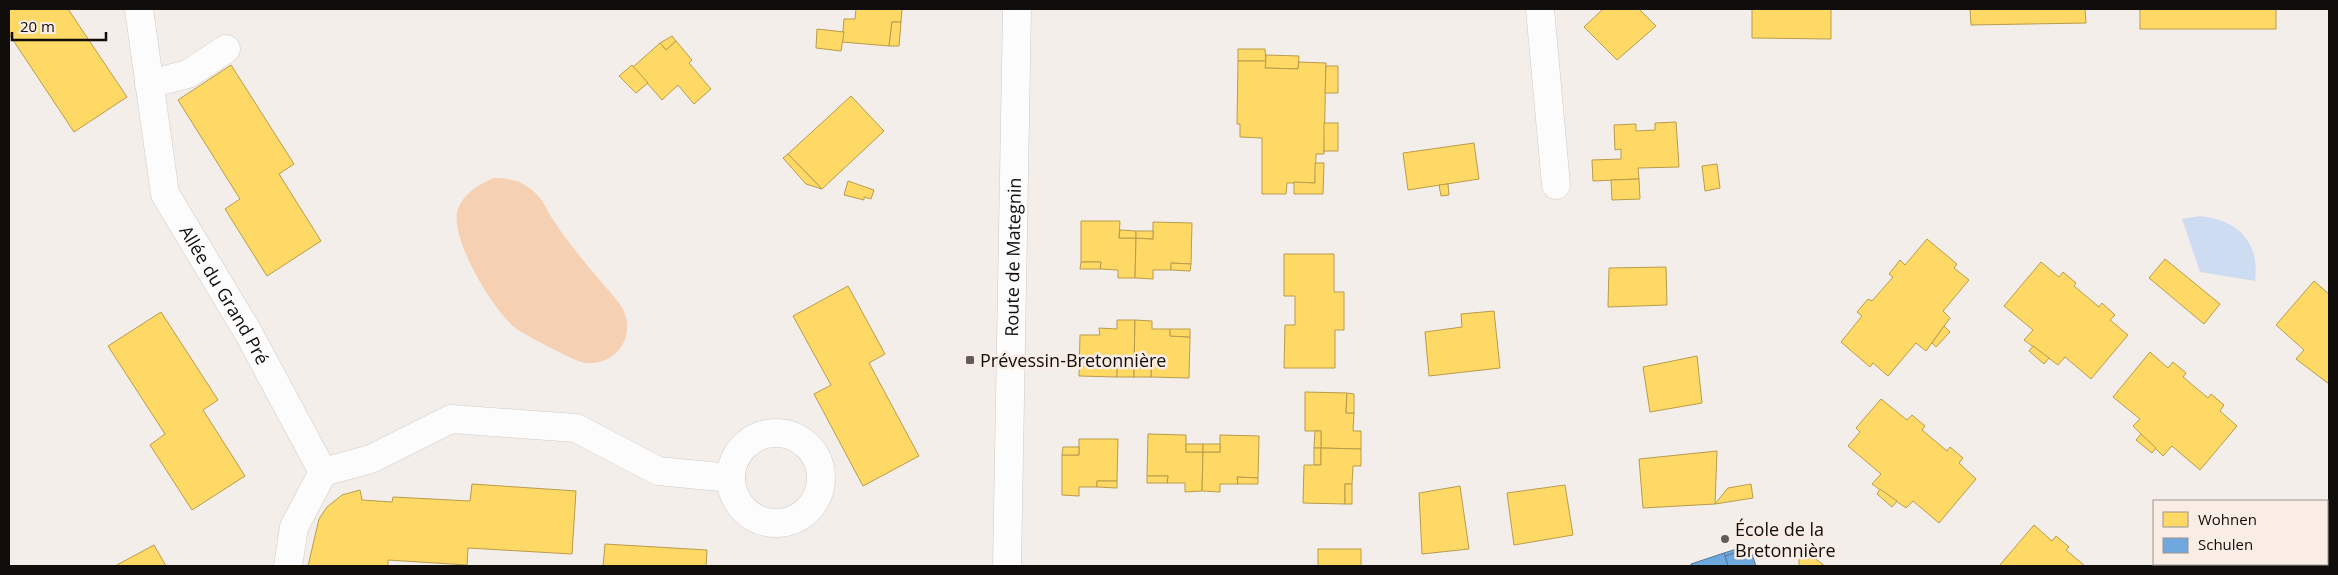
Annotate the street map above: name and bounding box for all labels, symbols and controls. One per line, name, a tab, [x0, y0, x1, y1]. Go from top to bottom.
scale bar	[12, 10, 106, 42]
text: 20 m	[20, 16, 55, 36]
street label: Route de Mategnin	[999, 177, 1026, 337]
street label: Allée du Grand Pré	[174, 221, 275, 369]
place label: Prévessin-Bretonnière	[980, 348, 1166, 372]
marker: Prévessin-Bretonnière	[964, 354, 976, 366]
legend	[2153, 500, 2328, 565]
text: Wohnen	[2198, 509, 2257, 529]
place label: École de la Bretonnière	[1735, 517, 1836, 562]
marker: École de la Bretonnière	[1719, 533, 1731, 545]
text: Schulen	[2198, 534, 2253, 554]

